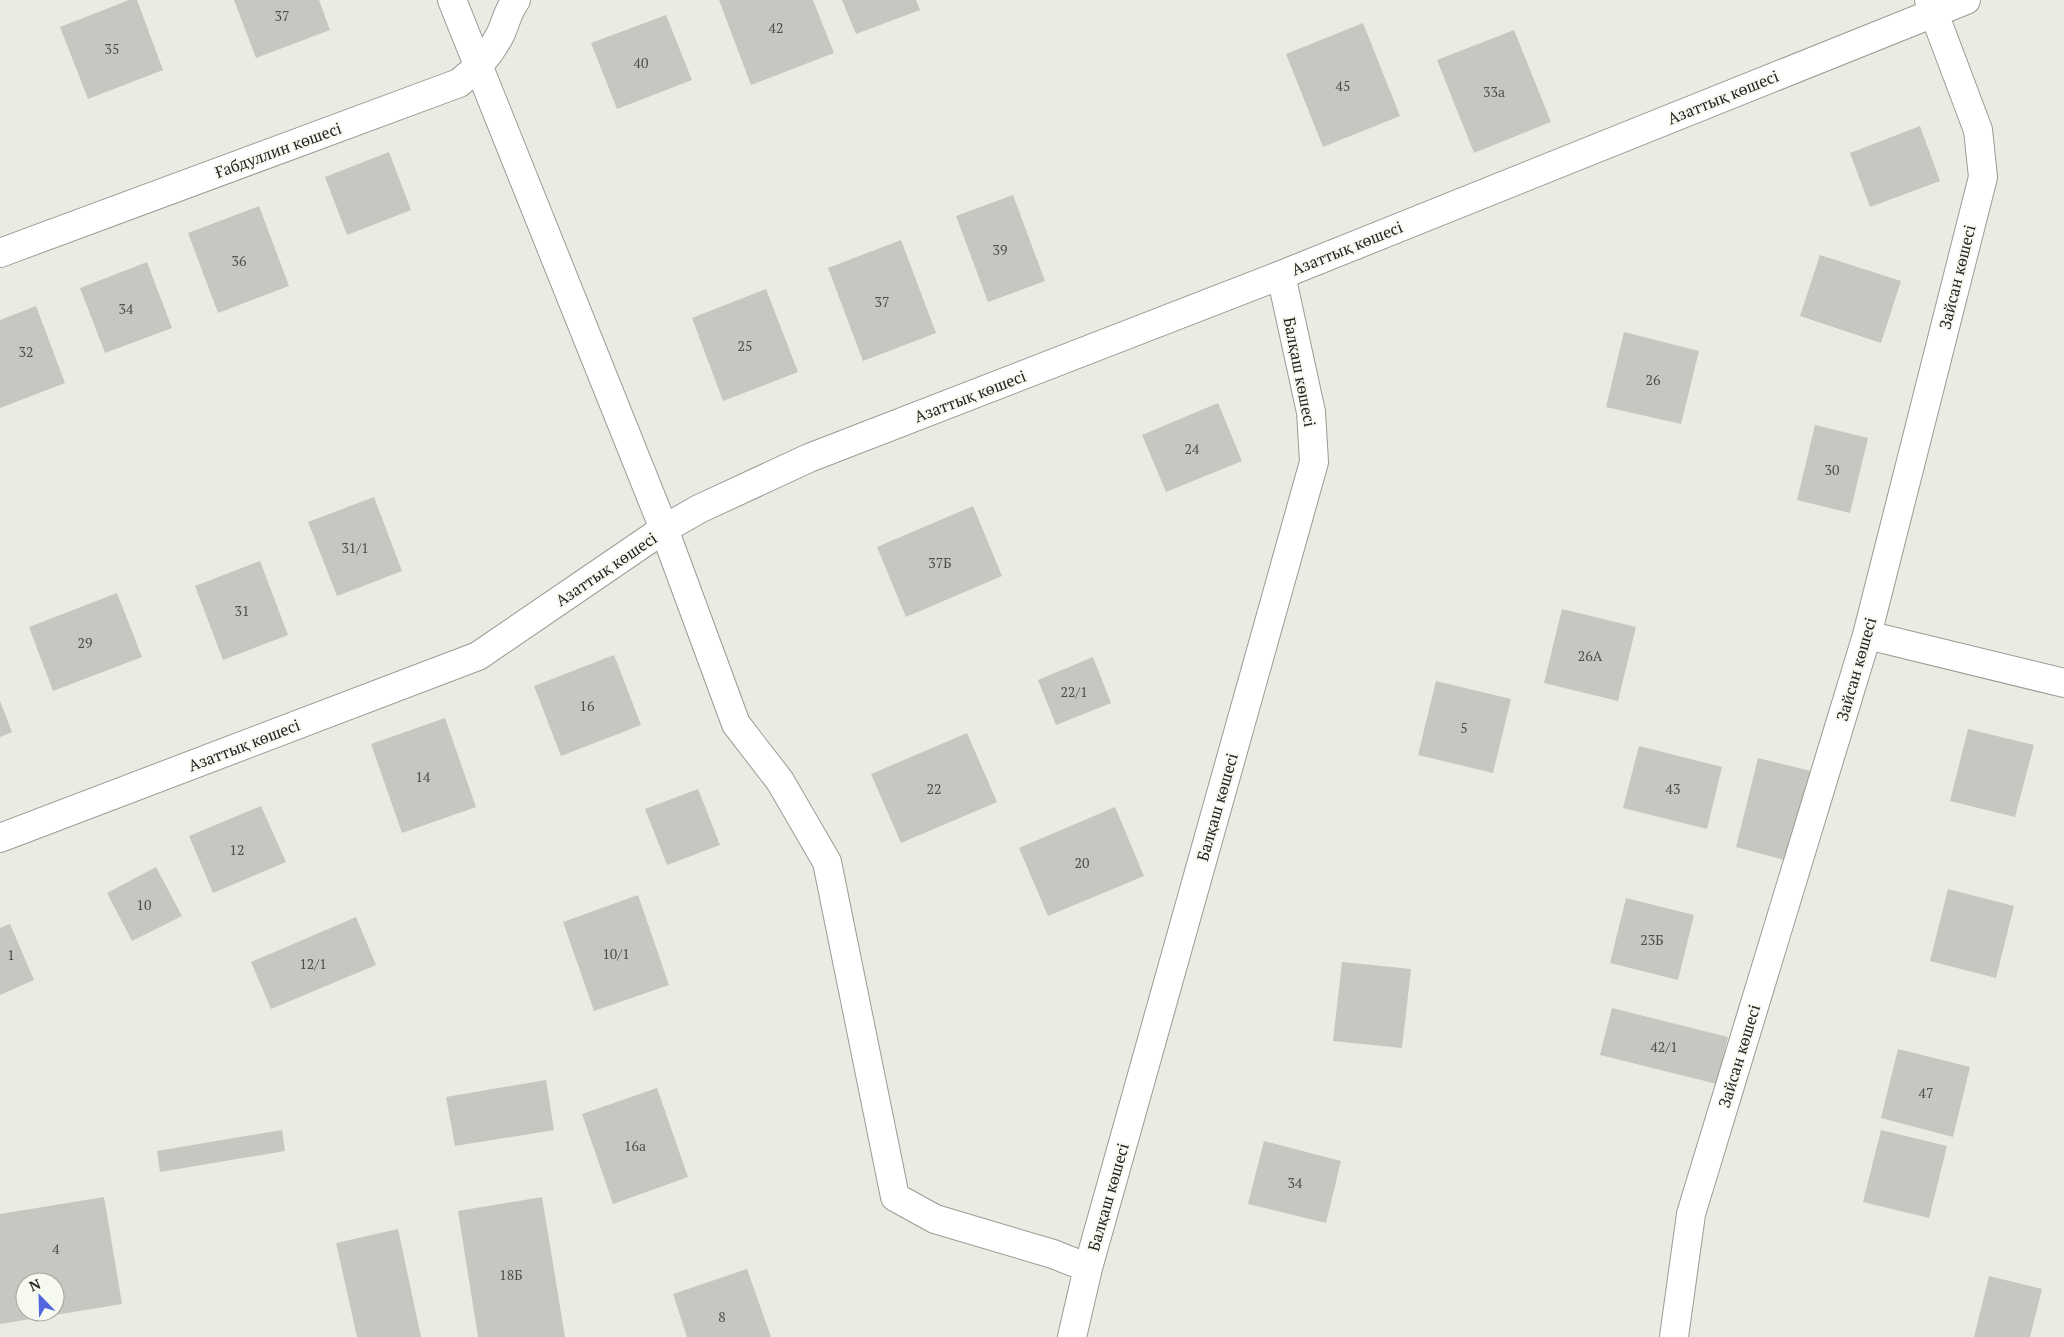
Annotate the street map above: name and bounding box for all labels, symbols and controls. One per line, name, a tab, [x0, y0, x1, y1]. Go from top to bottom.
house number: 37	[275, 6, 289, 25]
house number: 42	[769, 18, 783, 37]
house number: 35	[105, 39, 119, 58]
house number: 40	[634, 53, 648, 72]
street label: Азаттық көшесі	[1664, 65, 1782, 129]
house number: 45	[1336, 76, 1350, 95]
house number: 33а	[1483, 82, 1505, 101]
street label: Ғабдуллин көшесі	[212, 117, 345, 183]
street label: Азаттық көшесі	[1288, 216, 1406, 280]
street label: Зайсан көшесі	[1933, 222, 1981, 332]
house number: 39	[993, 240, 1007, 259]
house number: 36	[232, 251, 247, 270]
house number: 37	[875, 292, 889, 311]
house number: 34	[119, 299, 134, 318]
street label: Балқаш көшесі	[1279, 315, 1321, 429]
house number: 25	[738, 336, 752, 355]
house number: 32	[19, 342, 33, 361]
street label: Азаттық көшесі	[911, 365, 1029, 427]
house number: 26	[1646, 370, 1661, 389]
house number: 24	[1185, 439, 1200, 458]
house number: 30	[1825, 460, 1839, 479]
street label: Азаттық көшесі	[551, 527, 661, 611]
house number: 31/1	[341, 538, 369, 557]
house number: 37Б	[928, 553, 952, 572]
house number: 31	[235, 601, 249, 620]
street label: Зайсан көшесі	[1831, 614, 1881, 723]
house number: 29	[78, 633, 92, 652]
house number: 26А	[1578, 646, 1603, 665]
house number: 22/1	[1060, 682, 1088, 701]
house number: 16	[580, 696, 595, 715]
street label: Азаттық көшесі	[185, 714, 303, 776]
house number: 5	[1460, 718, 1468, 737]
street label: Балқаш көшесі	[1191, 750, 1243, 864]
house number: 14	[416, 767, 431, 786]
house number: 22	[927, 779, 941, 798]
house number: 43	[1666, 779, 1680, 798]
house number: 12	[230, 840, 244, 859]
house number: 20	[1075, 853, 1089, 872]
house number: 10	[137, 895, 151, 914]
house number: 23Б	[1640, 930, 1664, 949]
house number: 10/1	[602, 944, 630, 963]
house number: 1	[7, 945, 15, 964]
house number: 12/1	[299, 954, 327, 973]
street label: Зайсан көшесі	[1713, 1002, 1765, 1110]
house number: 42/1	[1650, 1037, 1678, 1056]
house number: 47	[1919, 1083, 1933, 1102]
house number: 16а	[624, 1136, 646, 1155]
street label: Балқаш көшесі	[1082, 1140, 1134, 1254]
house number: 34	[1288, 1173, 1303, 1192]
house number: 4	[52, 1239, 60, 1258]
house number: 18Б	[499, 1265, 523, 1284]
north arrow	[15, 1272, 65, 1322]
text: N	[26, 1274, 44, 1295]
house number: 8	[718, 1307, 726, 1326]

